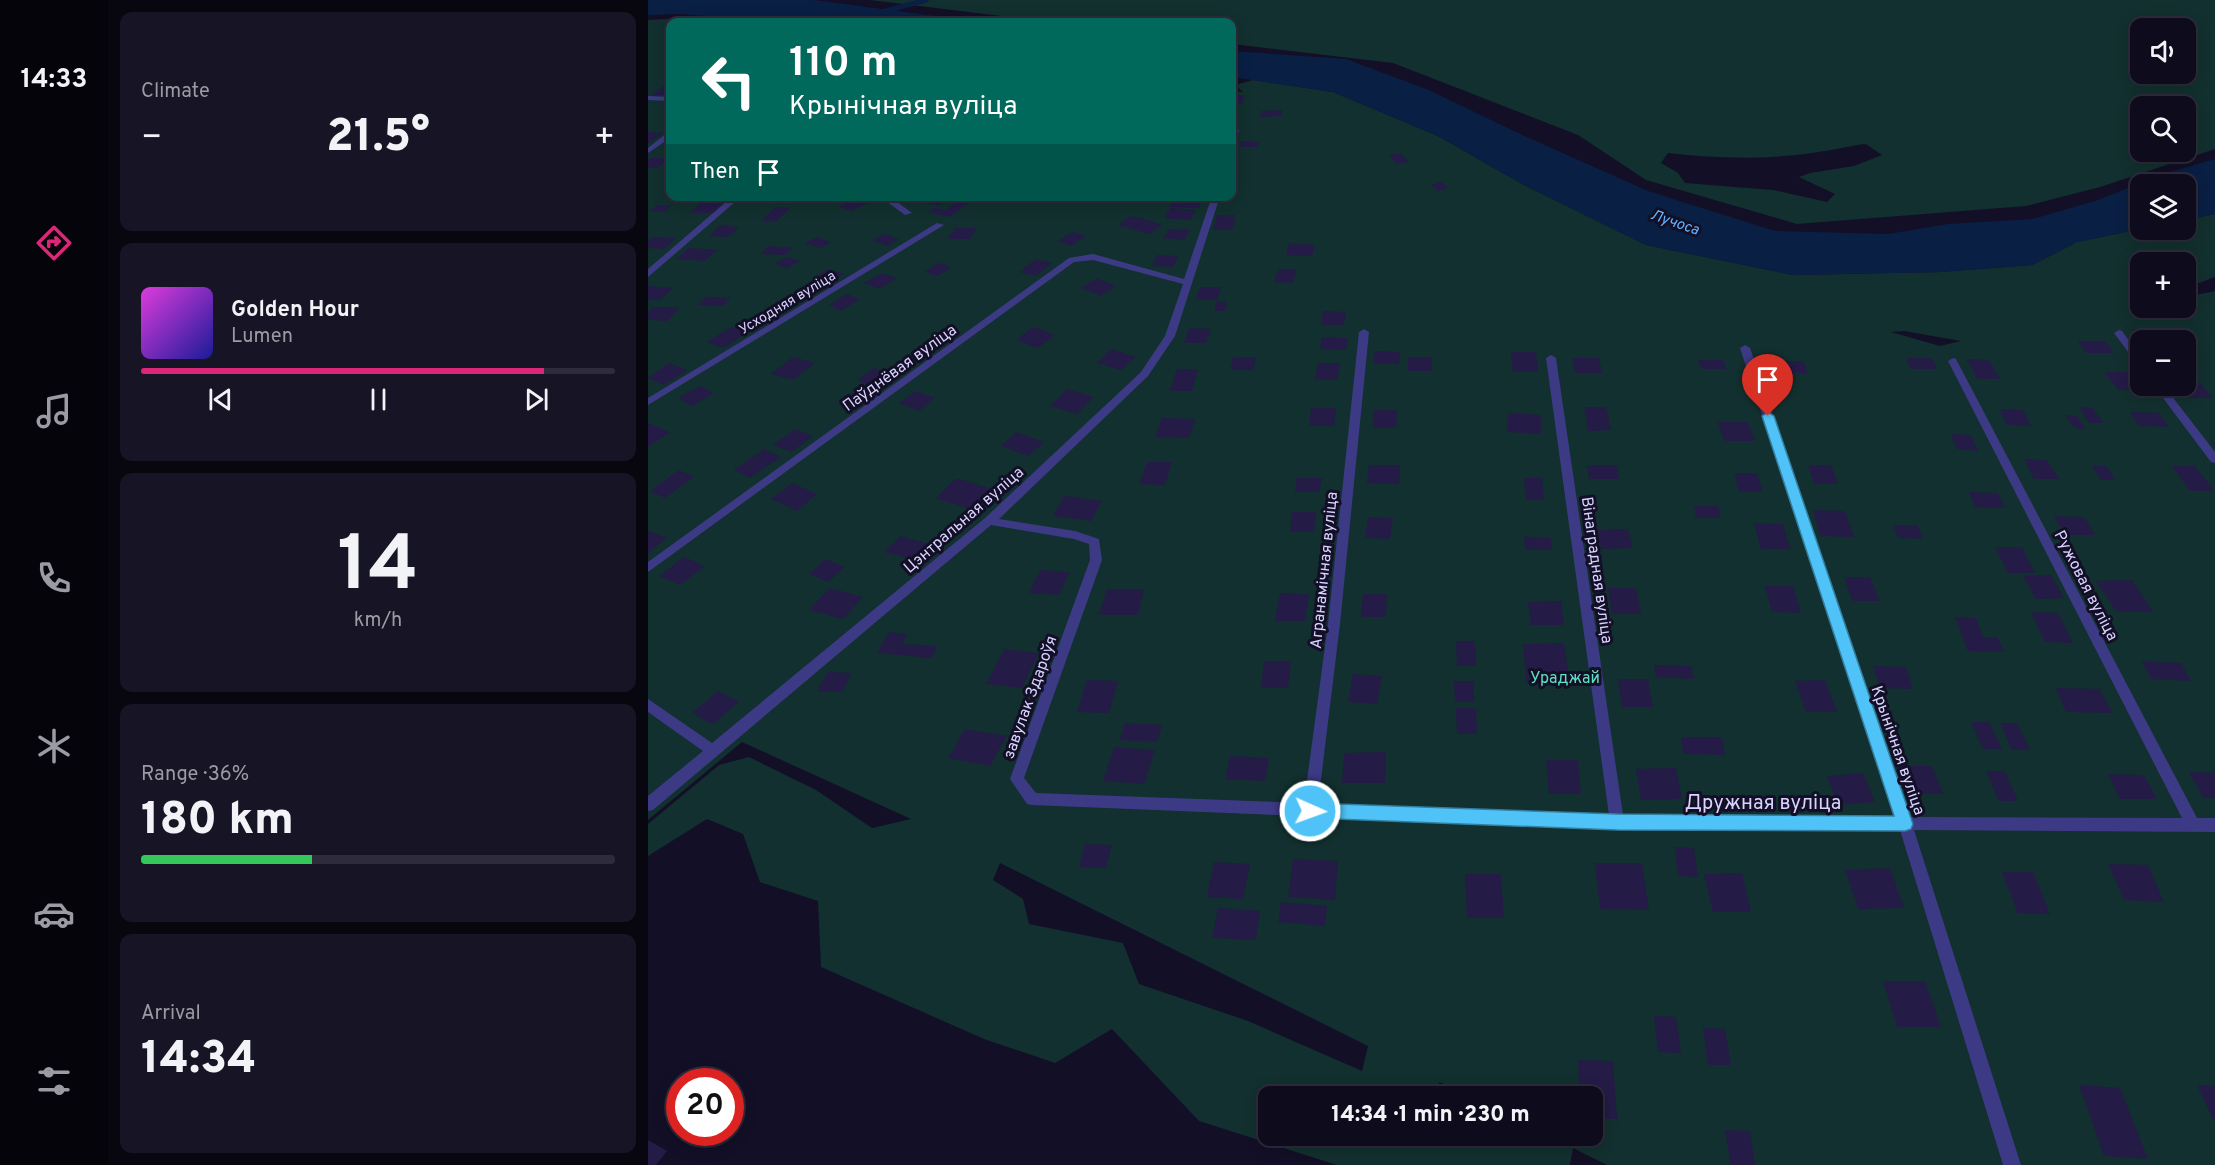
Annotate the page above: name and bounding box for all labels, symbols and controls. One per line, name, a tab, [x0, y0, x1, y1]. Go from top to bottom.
map controls	[2130, 18, 2196, 396]
button: sound	[2130, 18, 2196, 84]
text: 110 m	[789, 38, 898, 91]
icon: left	[690, 42, 768, 120]
text: 14:33	[20, 63, 88, 97]
text: Climate	[141, 79, 210, 105]
text: Крынічная вуліца	[789, 90, 1018, 124]
button: search	[2130, 96, 2196, 162]
text: 21.5°	[326, 110, 430, 167]
text: −	[141, 118, 162, 160]
text: +	[594, 118, 615, 160]
icon: arrive	[752, 156, 785, 189]
text: Then	[690, 159, 740, 186]
button: layers	[2130, 174, 2196, 240]
water label: Лучоса	[1648, 206, 1702, 241]
icon: directions	[33, 222, 75, 264]
button: +	[2130, 252, 2196, 318]
street label: Усходняя вуліца	[736, 268, 839, 339]
text: Golden Hour	[231, 297, 359, 324]
street label: Паўднёвая вуліца	[839, 321, 961, 417]
text: Lumen	[231, 324, 293, 350]
button: −	[2130, 330, 2196, 396]
pin	[1742, 354, 1793, 416]
icon: arrive	[1751, 363, 1784, 396]
icon: previous	[204, 383, 237, 416]
icon: pause	[362, 383, 395, 416]
icon: next	[520, 383, 553, 416]
icon: music	[33, 390, 75, 432]
street label: Цэнтральная вуліца	[900, 463, 1029, 578]
street label: Агранамічная вуліца	[1307, 491, 1343, 650]
street label: Вінаградная вуліца	[1576, 496, 1616, 645]
text: 14	[337, 519, 419, 618]
street label: Ружовая вуліца	[2049, 527, 2122, 645]
icon: phone	[33, 557, 75, 599]
text: km/h	[354, 608, 402, 634]
street label: завулак Здароўя	[999, 633, 1062, 762]
park label: Ураджай	[1530, 669, 1600, 689]
street label: Крынічная вуліца	[1866, 683, 1929, 818]
icon: climate	[33, 725, 75, 767]
text: Range · 36%	[141, 762, 249, 788]
position arrow	[1278, 779, 1342, 843]
street label: Дружная вуліца	[1685, 791, 1841, 817]
text: 180 km	[141, 793, 294, 850]
icon: car	[33, 893, 75, 935]
text: Arrival	[141, 1001, 201, 1027]
text: 14:34	[141, 1032, 256, 1089]
icon: filters	[33, 1060, 75, 1102]
speed limit sign: 20	[666, 1068, 744, 1146]
text: 14:34 · 1 min · 230 m	[1331, 1102, 1530, 1129]

